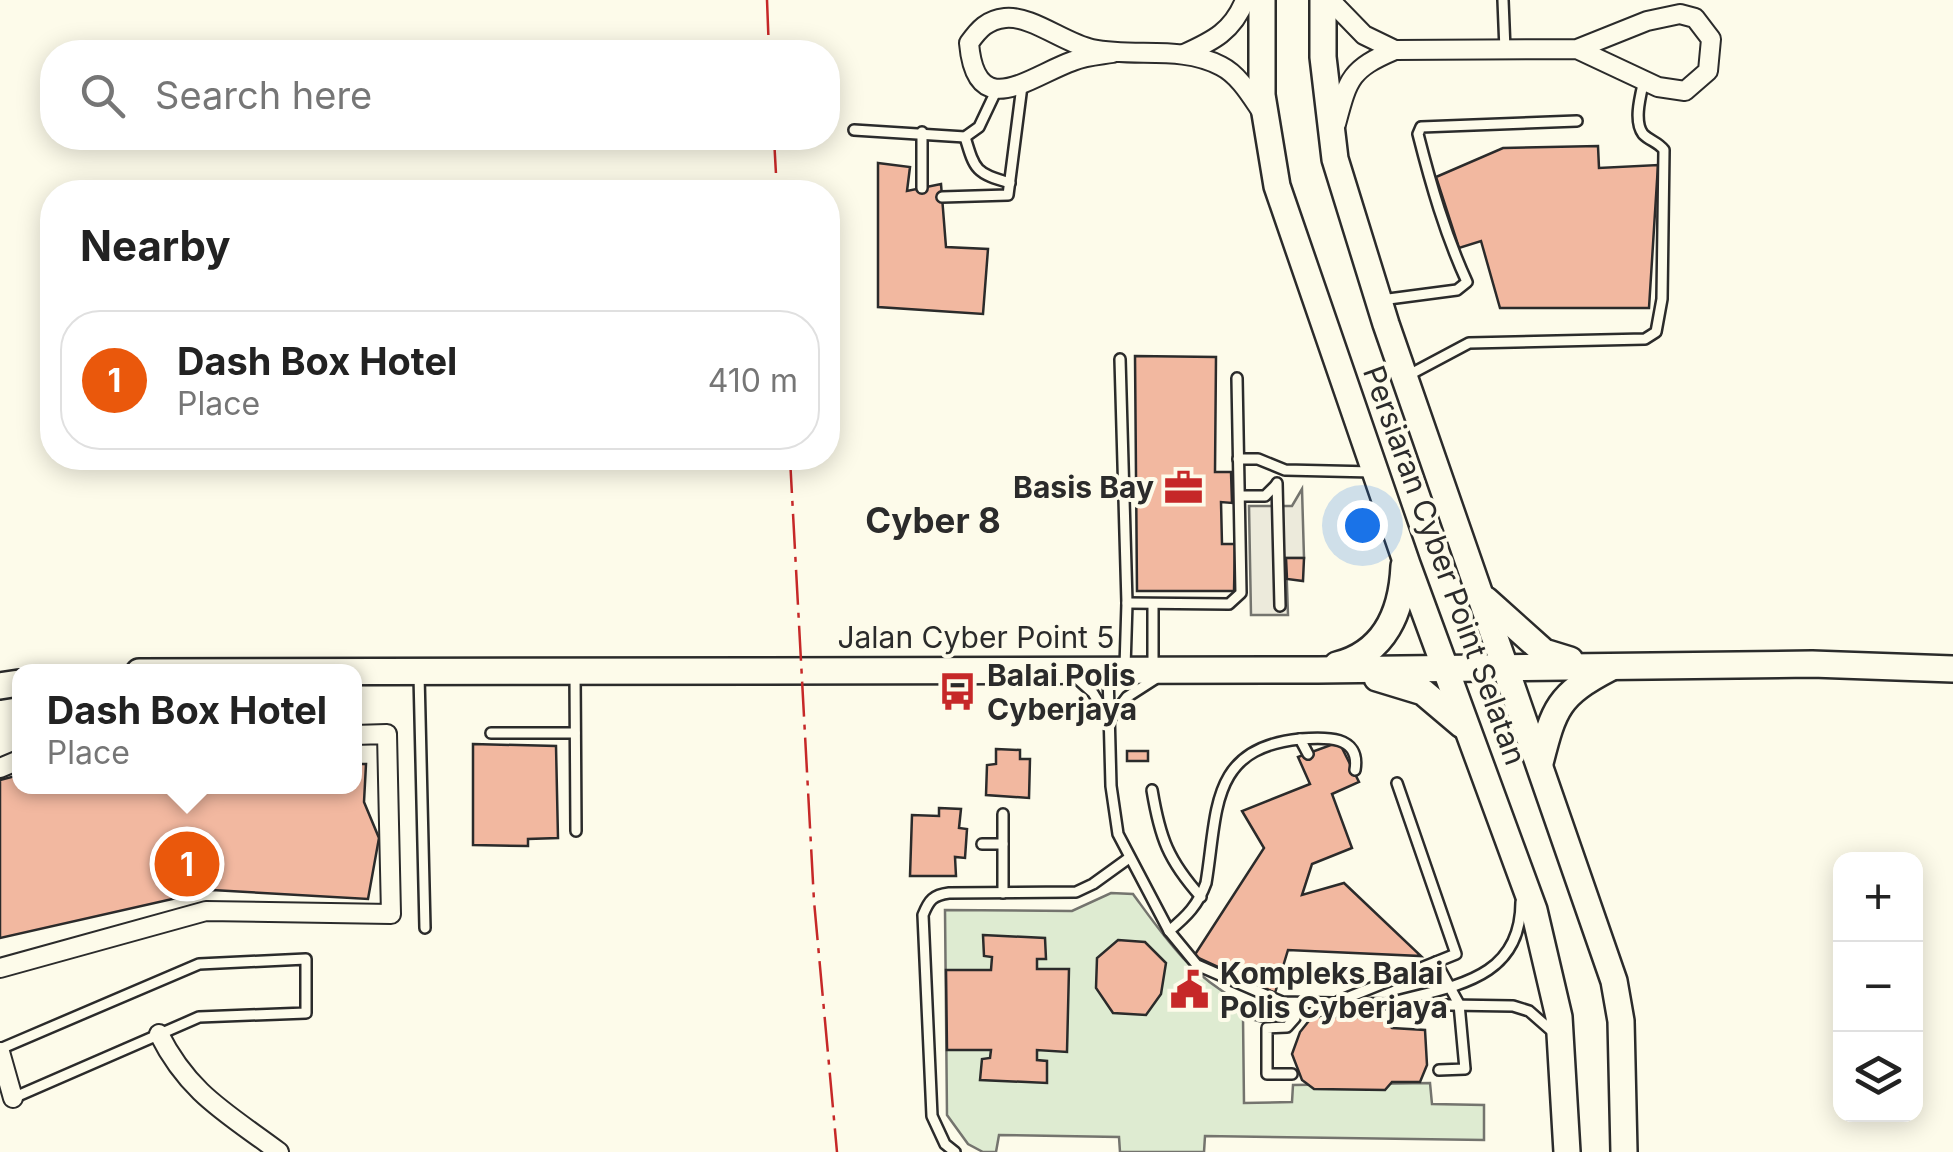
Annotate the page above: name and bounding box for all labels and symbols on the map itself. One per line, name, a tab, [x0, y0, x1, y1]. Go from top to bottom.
street label: Persiaran Cyber Point Selatan	[1356, 360, 1534, 770]
office icon: Basis Bay	[1163, 466, 1205, 508]
place label: Basis Bay	[1013, 469, 1154, 505]
district label: Cyber 8	[865, 499, 1001, 541]
your location	[1337, 500, 1388, 551]
street label: Jalan Cyber Point 5	[837, 619, 1115, 655]
place label: Balai Polis Cyberjaya	[987, 657, 1137, 727]
bus stop icon: Balai Polis Cyberjaya	[936, 671, 978, 713]
pin: 1	[154, 826, 220, 902]
place label: Kompleks Balai Polis Cyberjaya	[1220, 955, 1448, 1025]
public building icon: Kompleks Balai Polis Cyberjaya	[1169, 969, 1211, 1011]

